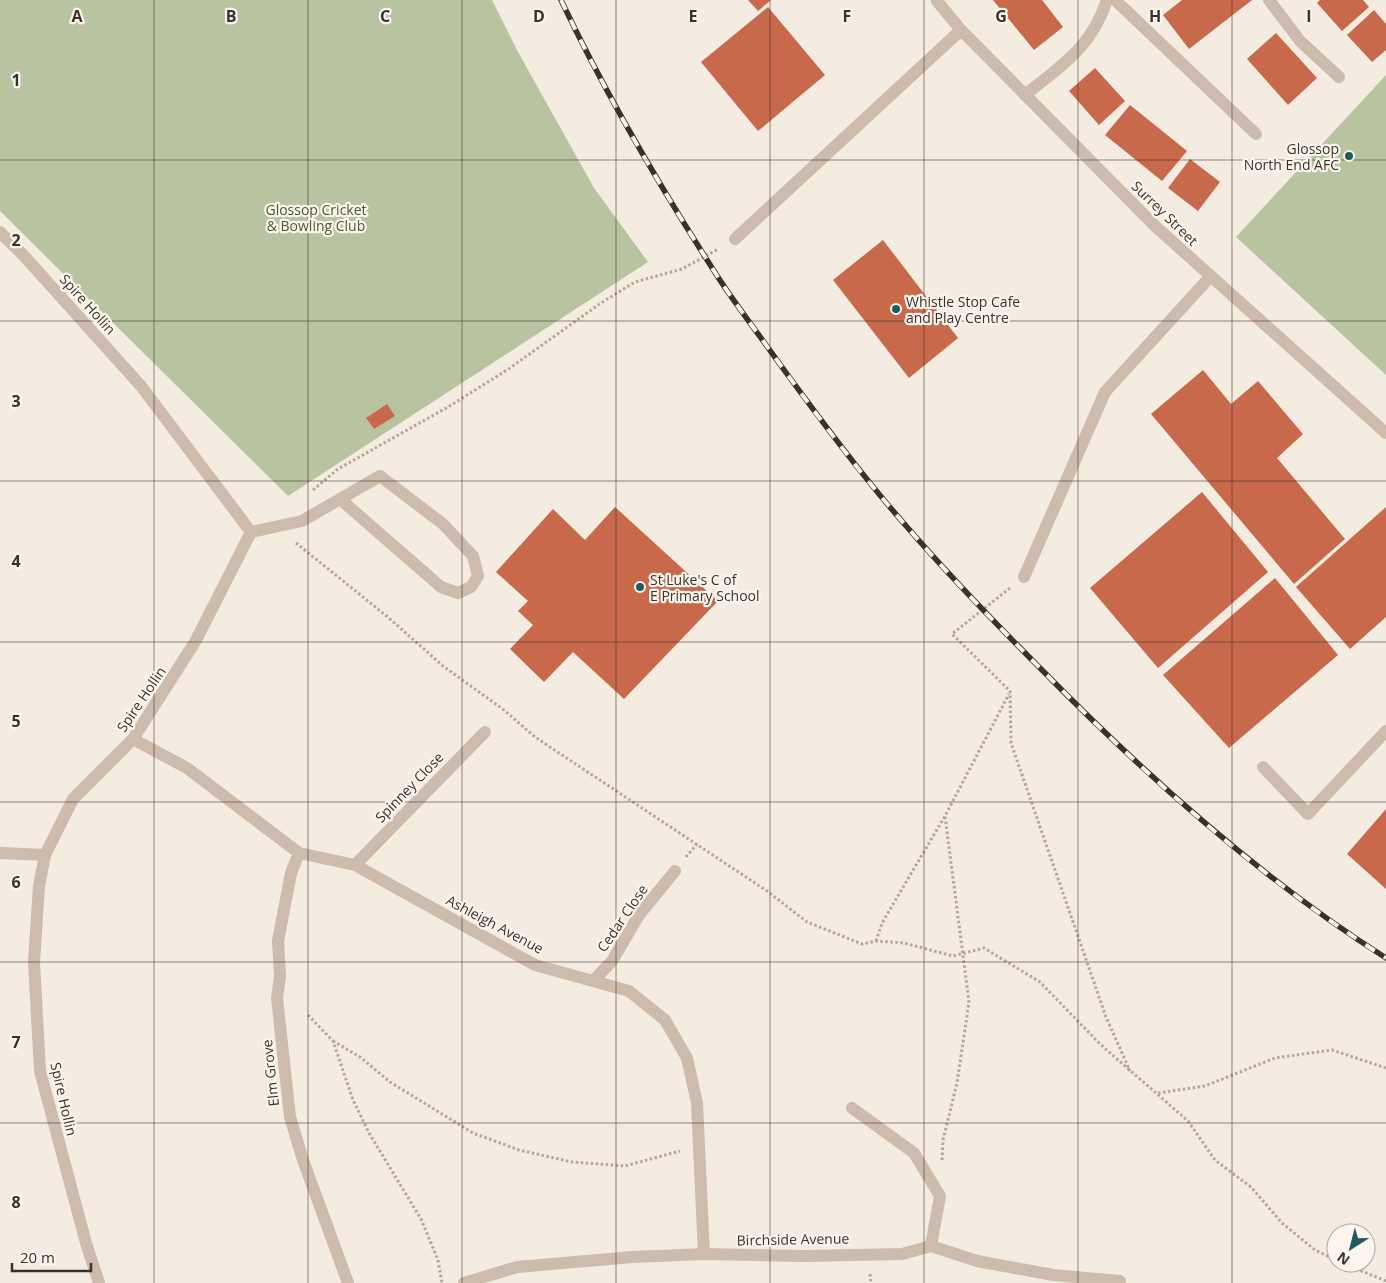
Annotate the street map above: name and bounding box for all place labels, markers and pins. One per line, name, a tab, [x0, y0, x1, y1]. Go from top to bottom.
place label: Glossop North End AFC	[1244, 139, 1339, 174]
marker: Glossop North End AFC	[1343, 150, 1355, 162]
place label: Whistle Stop Cafe and Play Centre	[906, 292, 1020, 327]
marker: Whistle Stop Cafe and Play Centre	[890, 303, 902, 315]
place label: St Luke's C of E Primary School	[650, 570, 760, 605]
marker: St Luke's C of E Primary School	[634, 581, 646, 593]

